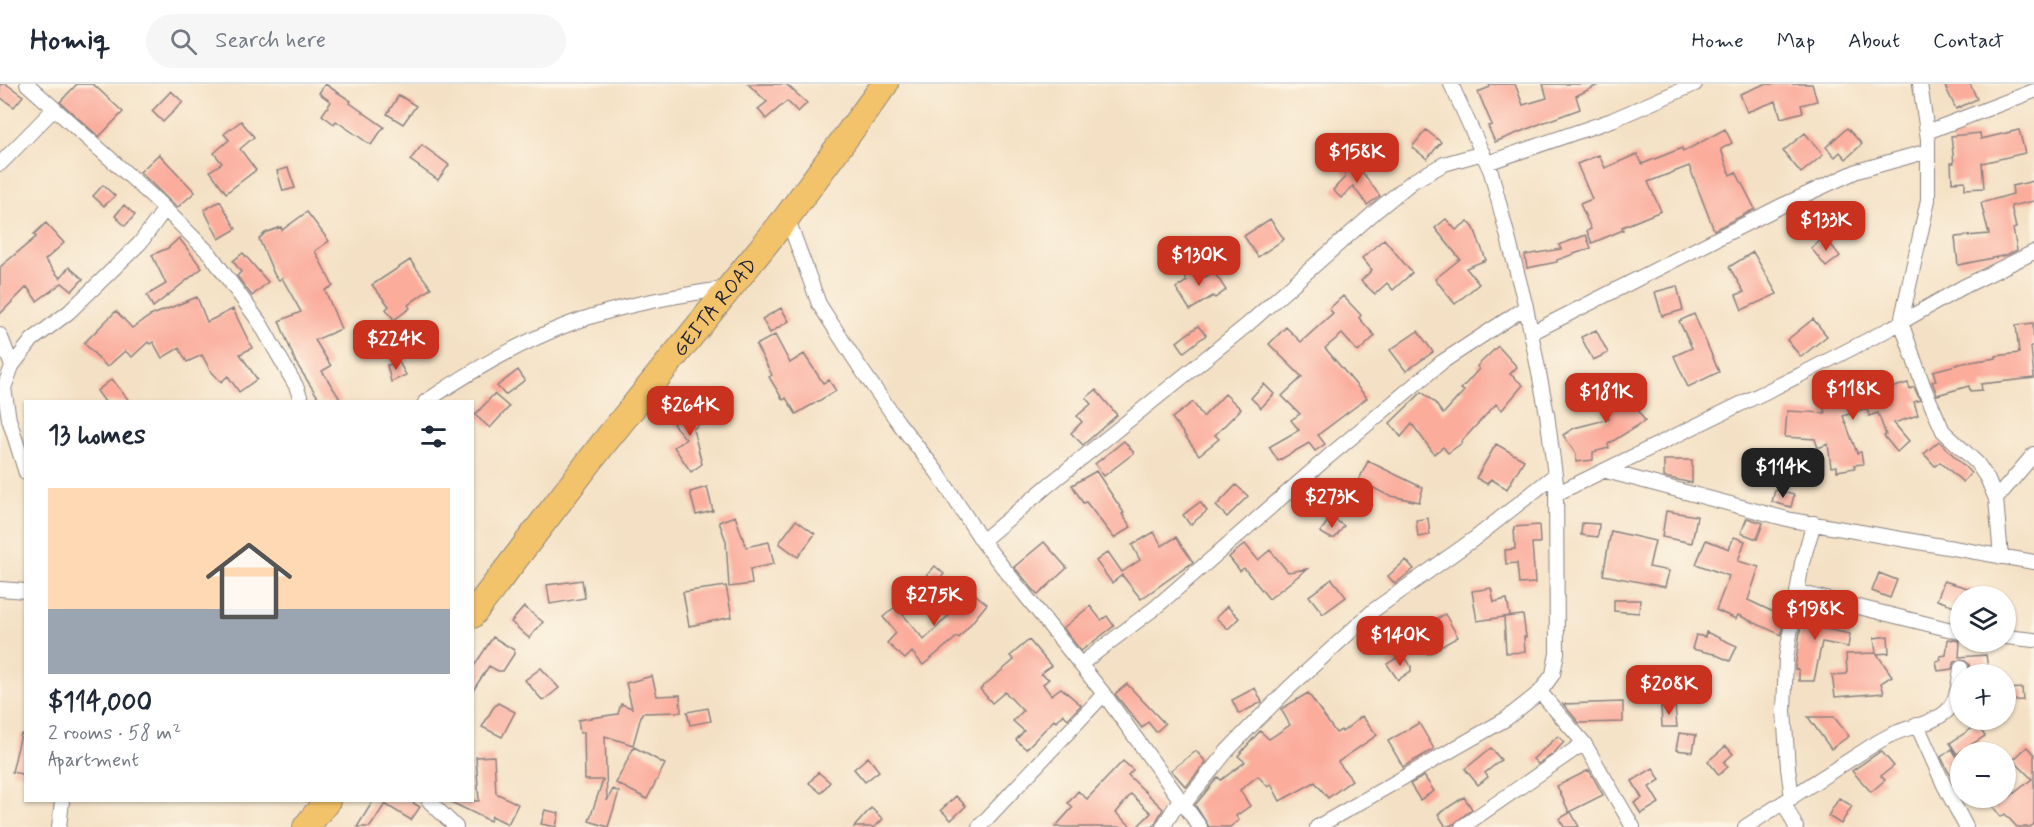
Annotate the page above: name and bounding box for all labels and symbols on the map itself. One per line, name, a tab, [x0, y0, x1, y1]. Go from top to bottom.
pin: $158K	[1315, 133, 1399, 184]
pin: $133K	[1784, 201, 1868, 252]
pin: $130K	[1157, 236, 1241, 287]
street label: GEITA ROAD	[667, 253, 764, 363]
pin: $224K	[354, 320, 438, 371]
pin: $118K	[1811, 370, 1895, 421]
pin: $181K	[1564, 373, 1648, 424]
pin: $264K	[648, 386, 732, 437]
pin: $114K	[1741, 448, 1825, 499]
pin: $273K	[1290, 478, 1374, 529]
pin: $275K	[892, 576, 976, 627]
pin: $198K	[1773, 590, 1857, 641]
pin: $140K	[1358, 616, 1442, 667]
pin: $208K	[1627, 665, 1711, 716]

